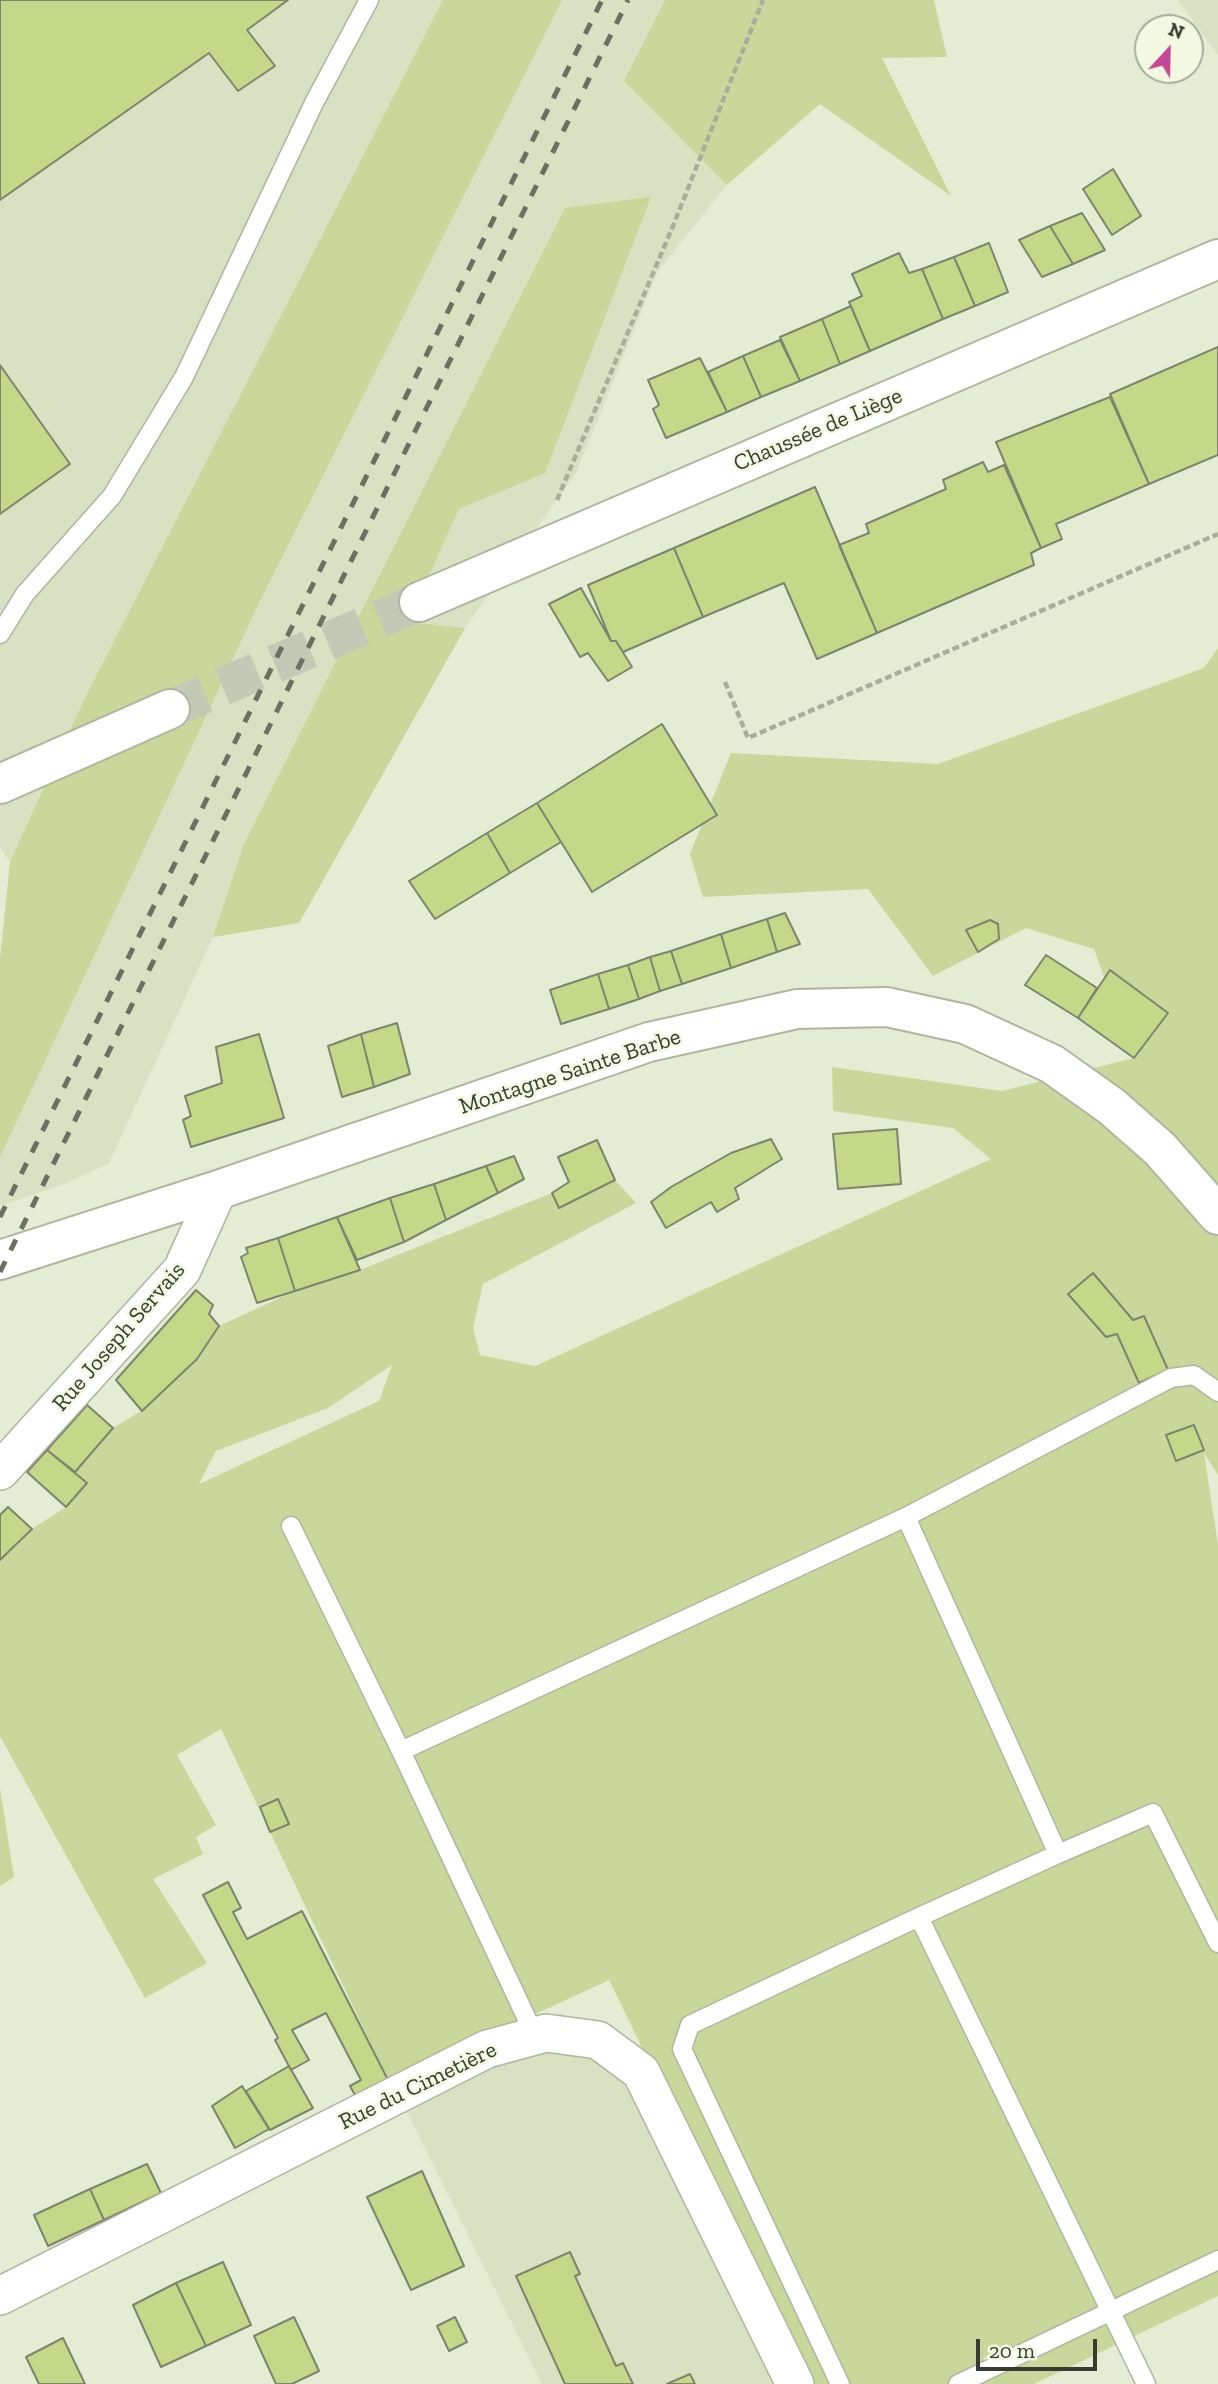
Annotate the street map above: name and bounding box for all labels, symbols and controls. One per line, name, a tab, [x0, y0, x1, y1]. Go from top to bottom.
north arrow	[1134, 14, 1204, 84]
text: N	[1165, 18, 1187, 44]
street label: Chaussée de Liège	[729, 382, 907, 478]
street label: Montagne Sainte Barbe	[456, 1023, 684, 1121]
street label: Rue Joseph Servais	[47, 1257, 191, 1417]
street label: Rue du Cimetière	[335, 2036, 501, 2136]
scale bar	[980, 2324, 1101, 2368]
text: 20 m	[989, 2338, 1035, 2363]

